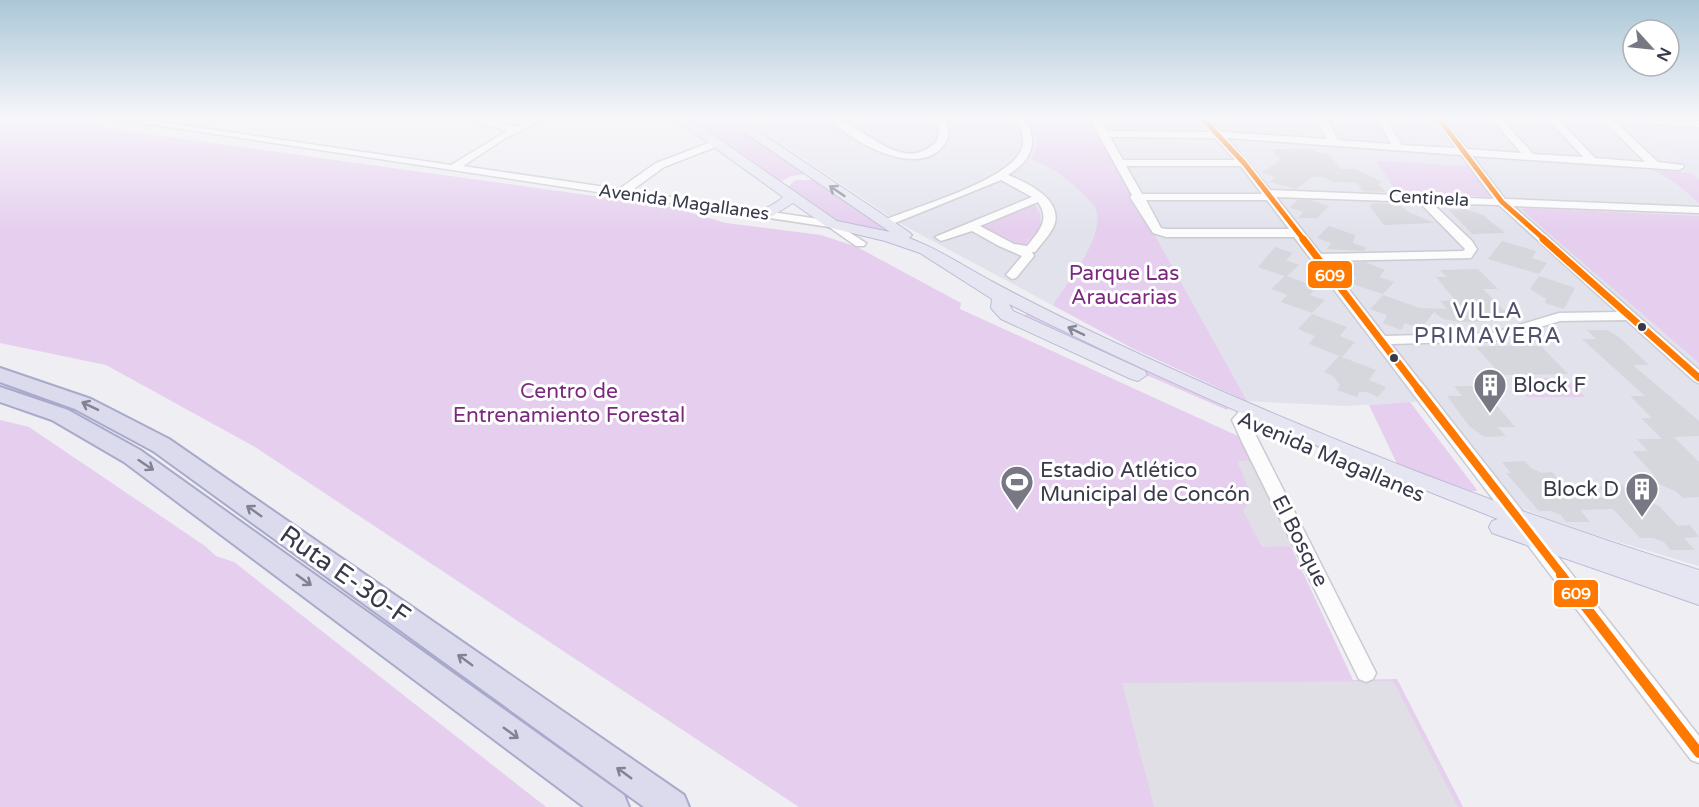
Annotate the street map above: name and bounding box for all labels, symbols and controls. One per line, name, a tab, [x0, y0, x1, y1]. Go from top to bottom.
north arrow	[1621, 18, 1681, 78]
text: N	[1652, 44, 1675, 65]
street label: Avenida Magallanes	[597, 179, 771, 225]
one-way arrow	[830, 185, 846, 197]
street label: Centinela	[1388, 185, 1470, 211]
line badge: 609	[1307, 260, 1353, 289]
park label: Parque Las Araucarias	[1069, 261, 1179, 310]
text: 609	[1315, 266, 1345, 286]
district label: VILLA PRIMAVERA	[1414, 298, 1562, 349]
unlabelled marker	[1636, 321, 1648, 333]
one-way arrow	[1068, 325, 1086, 337]
unlabelled marker	[1388, 352, 1400, 364]
building icon: Block F	[1472, 367, 1508, 414]
place label: Block F	[1513, 373, 1587, 398]
park label: Centro de Entrenamiento Forestal	[453, 379, 685, 428]
one-way arrow	[82, 400, 100, 412]
street label: Avenida Magallanes	[1234, 406, 1428, 508]
place label: Estadio Atlético Municipal de Concón	[1040, 458, 1250, 507]
one-way arrow	[137, 459, 154, 471]
sports icon: Estadio Atlético Municipal de Concón	[999, 464, 1035, 511]
building icon: Block D	[1624, 471, 1660, 518]
place label: Block D	[1543, 477, 1619, 502]
street label: El Bosque	[1266, 491, 1334, 591]
one-way arrow	[247, 505, 263, 517]
street label: Ruta E-30-F	[274, 519, 416, 631]
one-way arrow	[295, 574, 311, 586]
line badge: 609	[1553, 579, 1599, 608]
text: 609	[1561, 584, 1591, 604]
one-way arrow	[458, 654, 474, 666]
one-way arrow	[503, 727, 519, 739]
one-way arrow	[616, 767, 632, 779]

